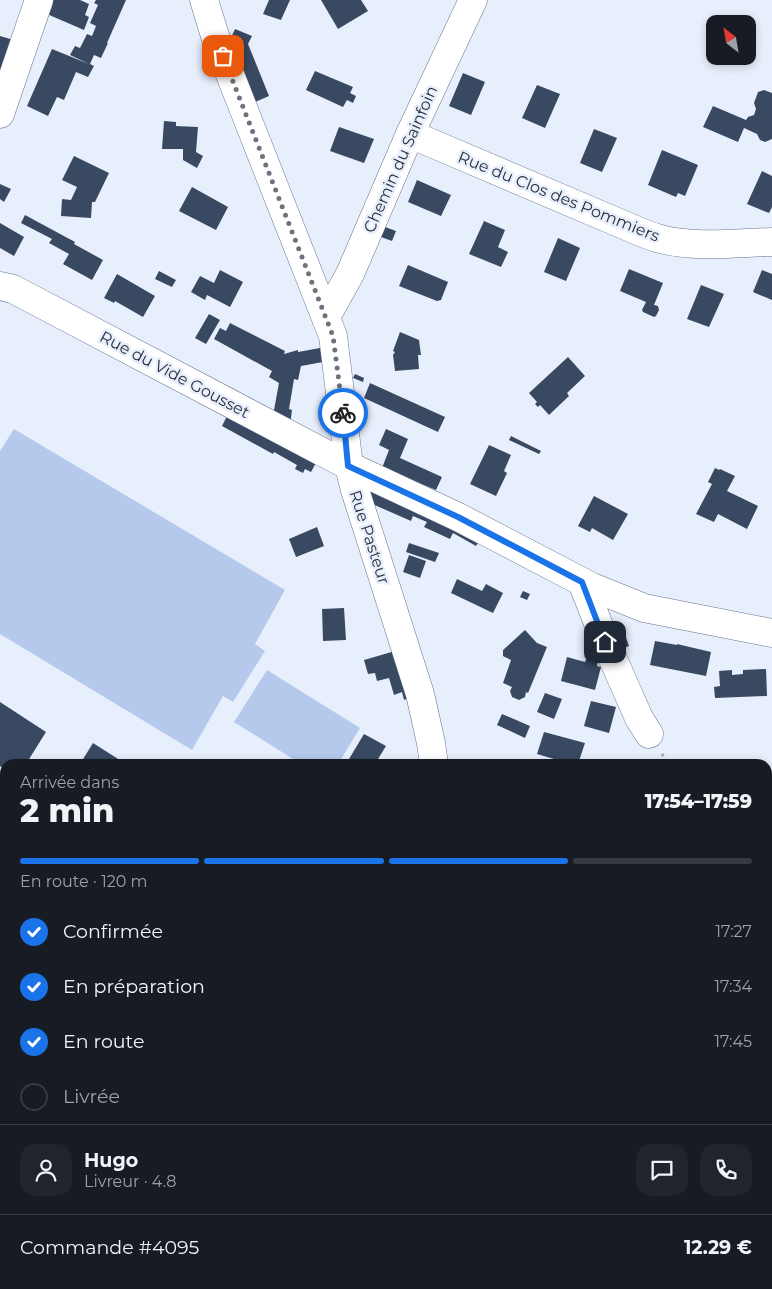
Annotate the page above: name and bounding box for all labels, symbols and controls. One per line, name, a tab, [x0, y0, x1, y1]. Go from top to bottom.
north arrow	[706, 15, 756, 65]
map controls	[706, 15, 756, 65]
pin	[202, 35, 244, 77]
icon: bag	[209, 42, 237, 70]
street label: Chemin du Sainfoin	[359, 83, 441, 236]
street label: Rue du Clos des Pommiers	[455, 147, 662, 246]
street label: Rue du Vide Gousset	[97, 327, 253, 422]
courier	[318, 388, 368, 438]
icon: bike	[329, 399, 357, 427]
street label: Rue Pasteur	[345, 488, 394, 587]
pin	[584, 621, 626, 663]
icon: home	[591, 628, 619, 656]
text: Arrivée dans	[20, 773, 119, 792]
text: 17:54–17:59	[645, 790, 752, 813]
text: 2 min	[20, 791, 114, 830]
text: En route · 120 m	[20, 872, 148, 891]
icon: check	[20, 918, 48, 946]
text: Confirmée	[63, 920, 163, 943]
text: 17:27	[715, 922, 752, 941]
icon: check	[20, 973, 48, 1001]
text: En préparation	[63, 975, 205, 998]
text: 17:34	[714, 977, 752, 996]
icon: check	[20, 1028, 48, 1056]
text: En route	[63, 1030, 144, 1053]
text: 17:45	[714, 1032, 752, 1051]
text: Livrée	[63, 1085, 120, 1108]
button: person	[20, 1144, 72, 1196]
button: chat	[636, 1144, 688, 1196]
button: phone	[700, 1144, 752, 1196]
text: Hugo	[84, 1149, 138, 1172]
text: Livreur · 4.8	[84, 1172, 177, 1191]
text: Commande #4095	[20, 1236, 199, 1259]
text: 12.29 €	[684, 1236, 752, 1259]

